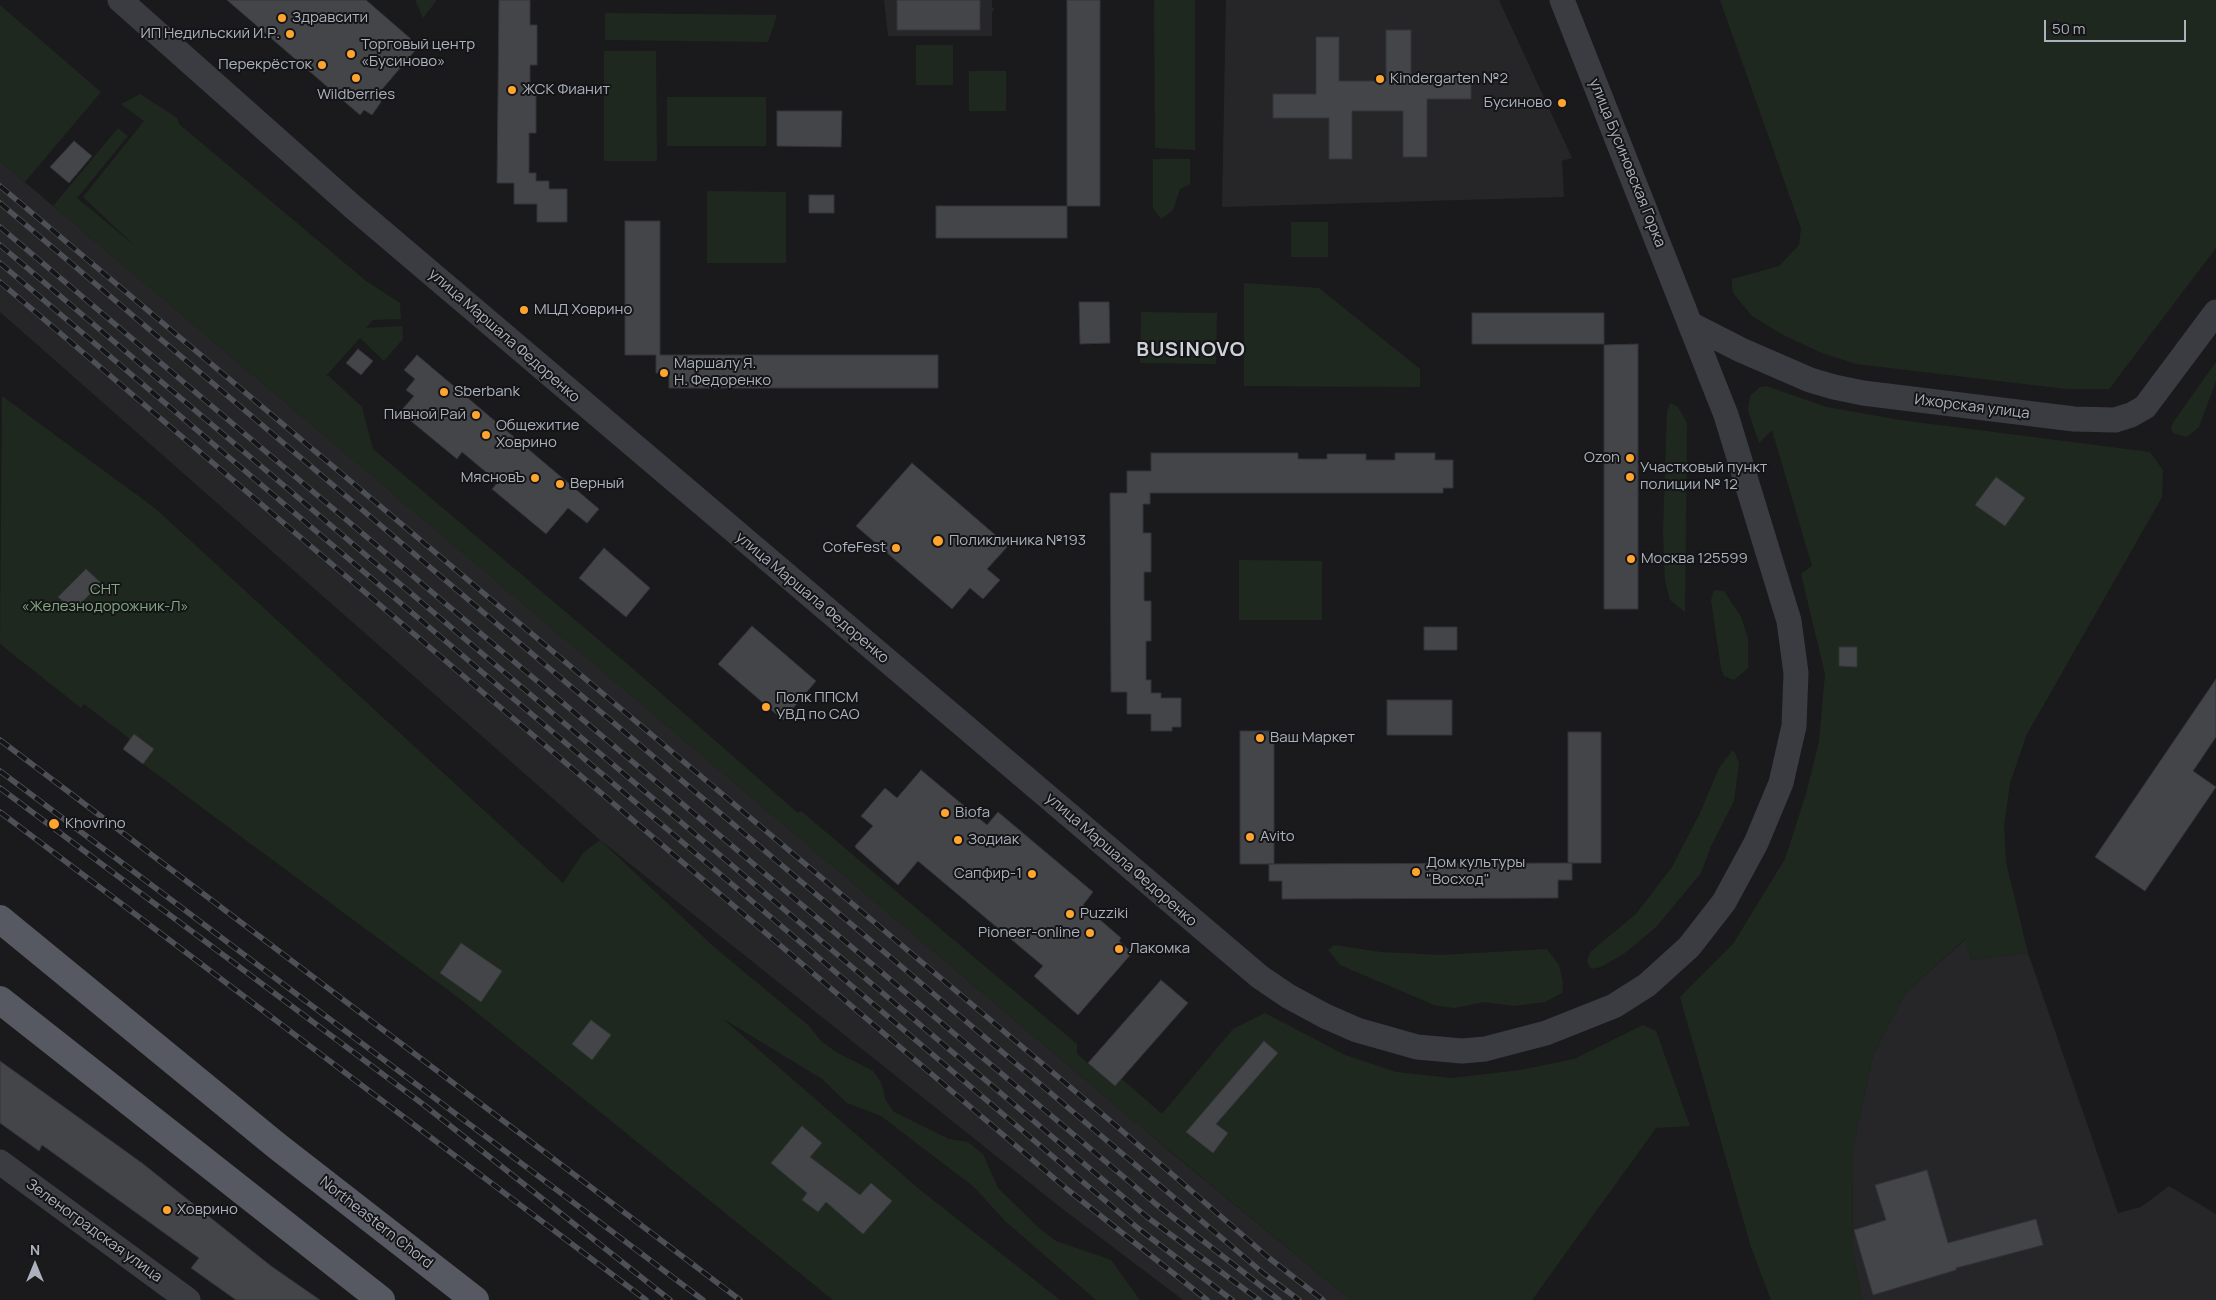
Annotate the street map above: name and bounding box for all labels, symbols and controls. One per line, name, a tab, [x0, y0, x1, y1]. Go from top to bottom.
place label: Здравсити	[292, 9, 368, 27]
scale bar	[2046, 10, 2188, 42]
marker: Здравсити	[276, 12, 288, 24]
text: 50 m	[2052, 18, 2086, 39]
place label: ИП Недильский И.Р.	[140, 25, 280, 43]
marker: ИП Недильский И.Р.	[284, 28, 296, 40]
place label: Торговый центр «Бусиново»	[361, 36, 475, 71]
marker: Торговый центр «Бусиново»	[345, 48, 357, 60]
place label: Перекрёсток	[218, 56, 312, 74]
marker: Перекрёсток	[316, 59, 328, 71]
place label: Kindergarten №2	[1390, 70, 1508, 88]
marker: Wildberries	[350, 72, 362, 84]
marker: Kindergarten №2	[1374, 73, 1386, 85]
street label: улица Бусиновская Горка	[1585, 76, 1669, 250]
place label: ЖСК Фианит	[522, 81, 610, 99]
marker: ЖСК Фианит	[506, 84, 518, 96]
place label: Wildberries	[317, 86, 395, 104]
place label: Бусиново	[1484, 94, 1552, 112]
marker: Бусиново	[1556, 97, 1568, 109]
street label: улица Маршала Федоренко	[425, 265, 583, 407]
place label: МЦД Ховрино	[534, 301, 632, 319]
marker: МЦД Ховрино	[518, 304, 530, 316]
district label: BUSINOVO	[1135, 338, 1247, 362]
place label: Маршалу Я. Н. Федоренко	[674, 355, 771, 390]
marker: Маршалу Я. Н. Федоренко	[658, 367, 670, 379]
place label: Sberbank	[454, 383, 520, 401]
marker: Sberbank	[438, 386, 450, 398]
street label: Ижорская улица	[1913, 391, 2031, 423]
place label: Пивной Рай	[384, 406, 466, 424]
marker: Пивной Рай	[470, 409, 482, 421]
place label: Общежитие Ховрино	[496, 417, 580, 452]
marker: Общежитие Ховрино	[480, 429, 492, 441]
place label: Ozon	[1584, 449, 1620, 467]
marker: Ozon	[1624, 452, 1636, 464]
place label: Участковый пункт полиции № 12	[1640, 459, 1767, 494]
place label: МясновЪ	[461, 469, 525, 487]
marker: Участковый пункт полиции № 12	[1624, 471, 1636, 483]
marker: МясновЪ	[529, 472, 541, 484]
place label: Верный	[570, 475, 624, 493]
marker: Верный	[554, 478, 566, 490]
street label: улица Маршала Федоренко	[732, 528, 892, 668]
place label: Поликлиника №193	[949, 532, 1086, 550]
marker: Поликлиника №193	[931, 534, 945, 548]
place label: CofeFest	[823, 539, 886, 557]
marker: CofeFest	[890, 542, 902, 554]
place label: Москва 125599	[1641, 550, 1748, 568]
marker: Москва 125599	[1625, 553, 1637, 565]
park label: СНТ «Железнодорожник-Л»	[22, 581, 188, 616]
place label: Полк ППСМ УВД по САО	[776, 689, 859, 724]
marker: Полк ППСМ УВД по САО	[760, 701, 772, 713]
place label: Ваш Маркет	[1270, 729, 1355, 747]
marker: Ваш Маркет	[1254, 732, 1266, 744]
street label: улица Маршала Федоренко	[1042, 789, 1200, 931]
place label: Biofa	[955, 804, 990, 822]
marker: Biofa	[939, 807, 951, 819]
place label: Khovrino	[65, 815, 126, 833]
marker: Khovrino	[47, 817, 61, 831]
place label: Avito	[1260, 828, 1295, 846]
place label: Зодиак	[968, 831, 1019, 849]
marker: Avito	[1244, 831, 1256, 843]
marker: Зодиак	[952, 834, 964, 846]
place label: Дом культуры "Восход"	[1426, 854, 1525, 889]
place label: Сапфир-1	[954, 865, 1022, 883]
marker: Дом культуры "Восход"	[1410, 866, 1422, 878]
marker: Сапфир-1	[1026, 868, 1038, 880]
place label: Puzziki	[1080, 905, 1128, 923]
marker: Puzziki	[1064, 908, 1076, 920]
place label: Pioneer-online	[978, 924, 1080, 942]
marker: Pioneer-online	[1084, 927, 1096, 939]
place label: Лакомка	[1129, 940, 1190, 958]
marker: Лакомка	[1113, 943, 1125, 955]
street label: Northeastern Chord	[316, 1173, 436, 1273]
street label: Зеленоградская улица	[22, 1176, 166, 1286]
place label: Ховрино	[177, 1201, 238, 1219]
marker: Ховрино	[161, 1204, 173, 1216]
north arrow	[10, 1240, 60, 1290]
text: N	[30, 1240, 40, 1259]

